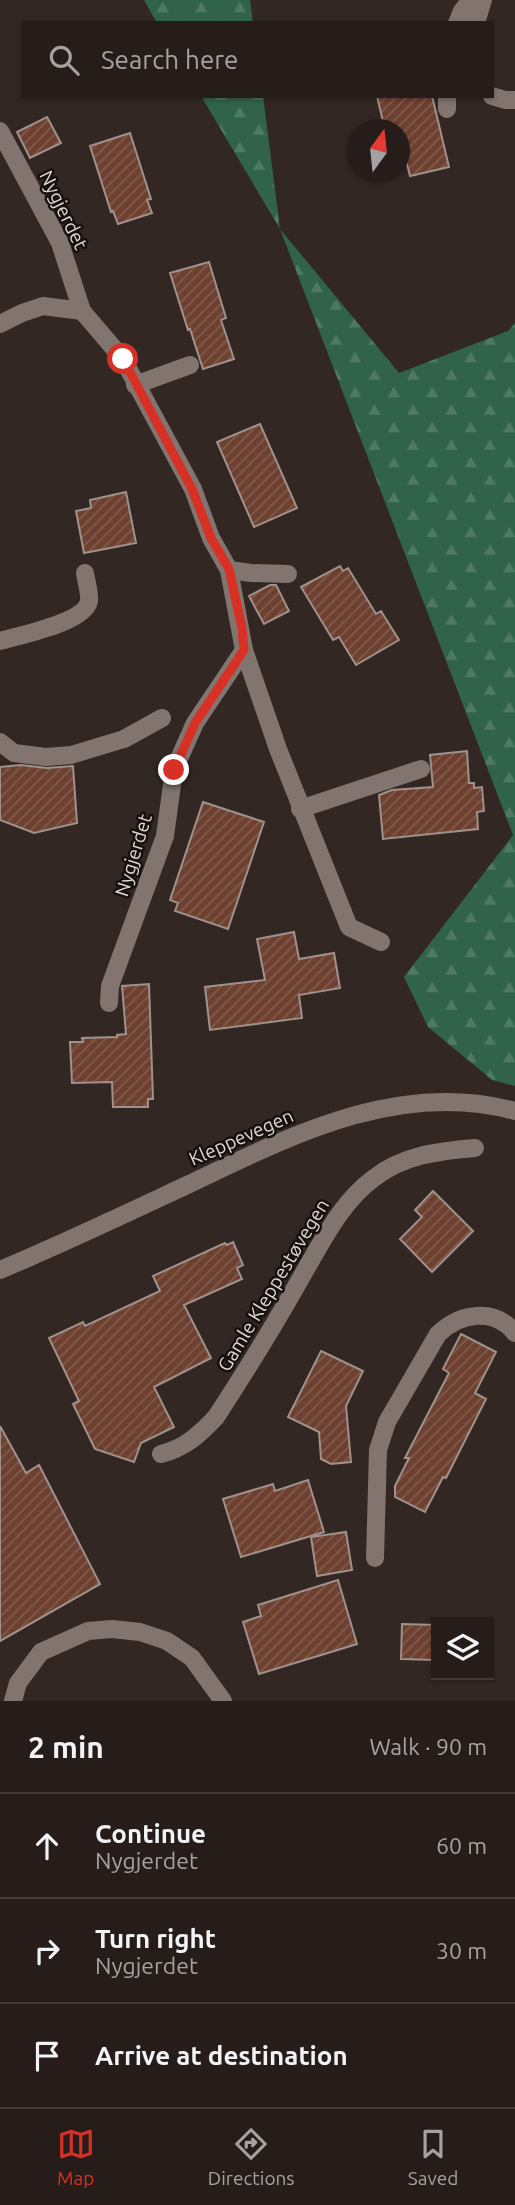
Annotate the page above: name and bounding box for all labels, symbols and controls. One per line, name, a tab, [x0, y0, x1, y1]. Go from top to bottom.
search box	[21, 21, 494, 98]
icon: search	[45, 41, 83, 79]
text: Search here	[101, 45, 238, 74]
north arrow	[347, 119, 410, 182]
street label: Nygjerdet	[35, 167, 93, 254]
route start	[107, 343, 138, 374]
route end	[158, 754, 189, 785]
street label: Nygjerdet	[110, 811, 156, 899]
street label: Kleppevegen	[185, 1104, 297, 1170]
street label: Gamle Kleppestøvegen	[213, 1195, 333, 1375]
map controls	[431, 1617, 494, 1680]
button: layers	[431, 1617, 494, 1680]
text: 2 min	[28, 1730, 104, 1764]
text: Walk · 90 m	[369, 1734, 487, 1759]
text: Continue	[95, 1819, 206, 1848]
icon: ahead	[28, 1827, 66, 1865]
text: 60 m	[436, 1833, 487, 1858]
text: Nygjerdet	[95, 1848, 198, 1873]
text: Turn right	[95, 1924, 216, 1953]
icon: right	[28, 1932, 66, 1970]
text: 30 m	[436, 1938, 487, 1963]
text: Nygjerdet	[95, 1953, 198, 1978]
icon: arrive	[28, 2037, 66, 2075]
text: Arrive at destination	[95, 2041, 348, 2070]
tab: Map	[57, 2125, 95, 2189]
tab: Directions	[208, 2125, 295, 2189]
tab: Saved	[408, 2125, 458, 2189]

